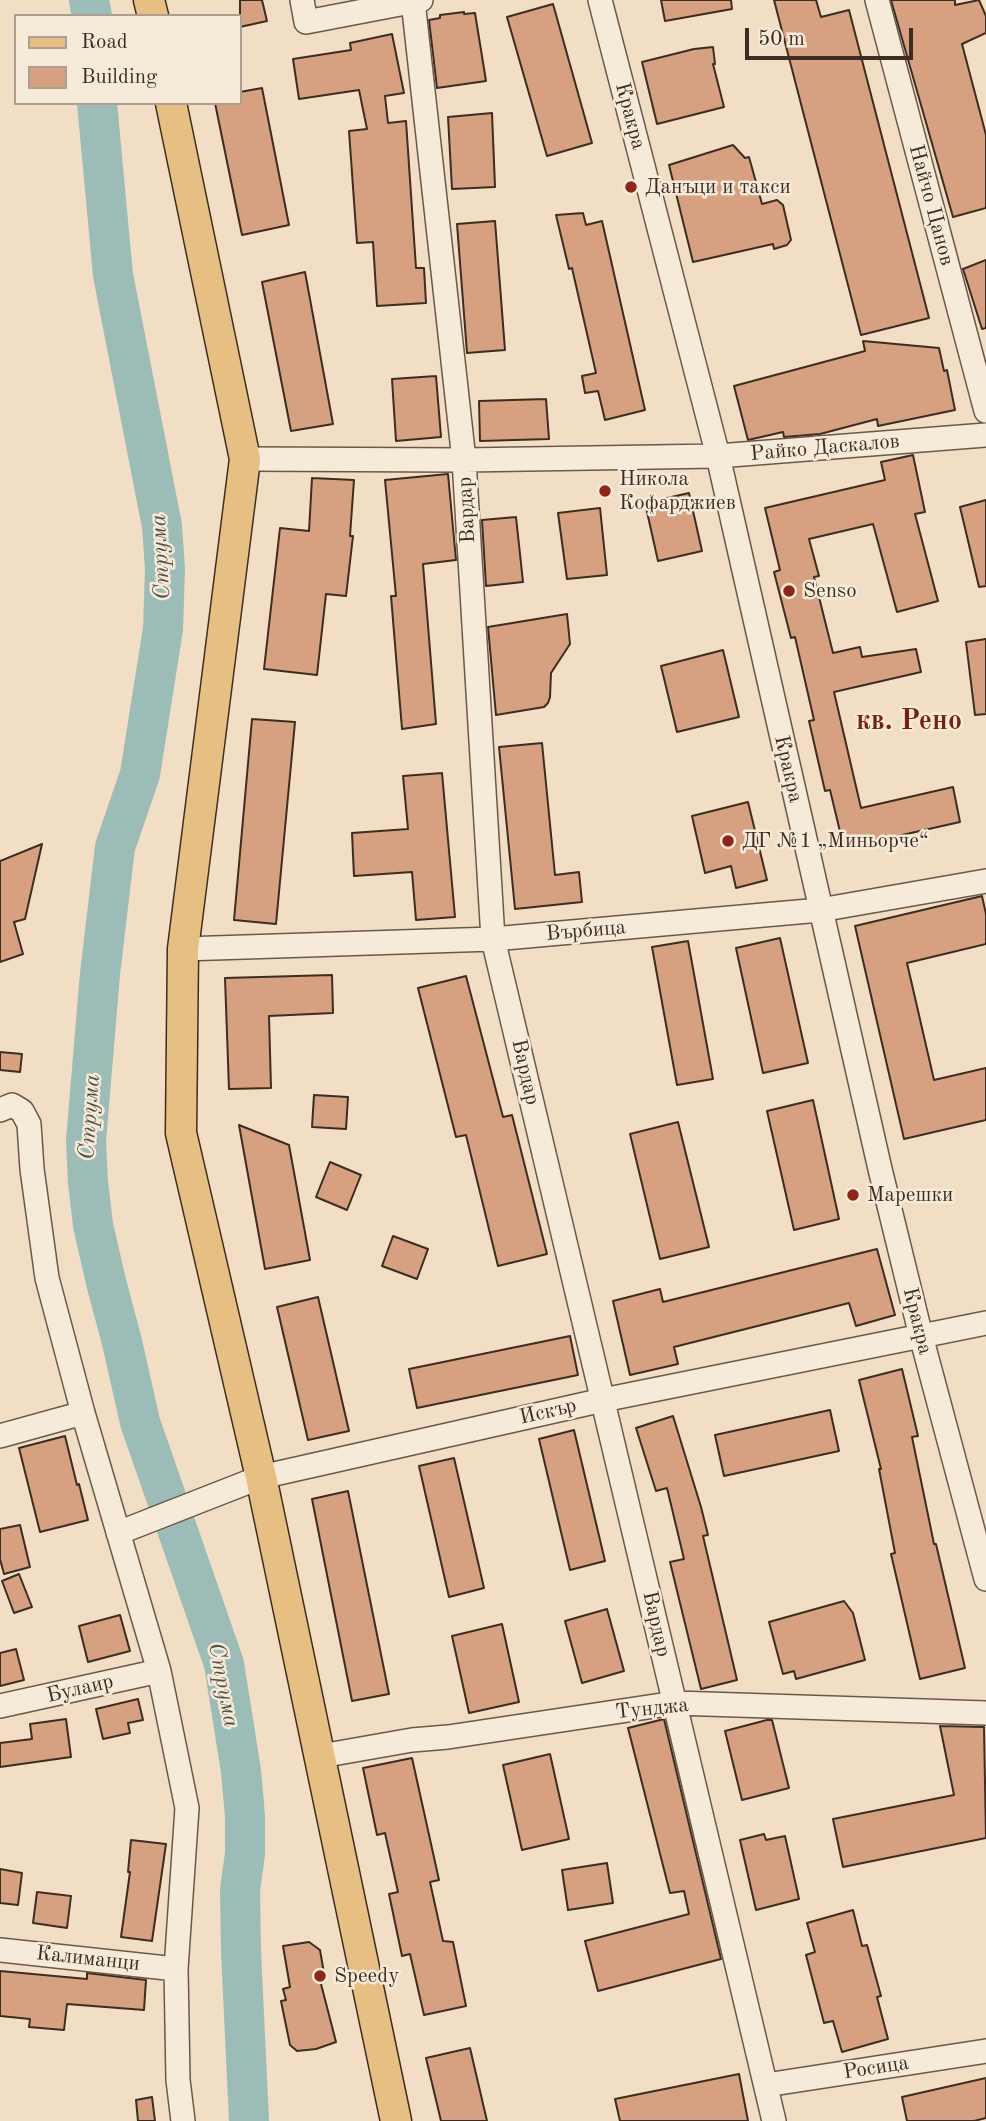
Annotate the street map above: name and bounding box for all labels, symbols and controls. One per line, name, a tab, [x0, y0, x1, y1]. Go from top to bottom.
legend	[14, 14, 242, 105]
scale bar	[748, 14, 916, 58]
text: 50 m	[758, 29, 805, 50]
text: Road	[81, 32, 128, 53]
text: Building	[81, 67, 157, 88]
street label: Кракра	[609, 80, 651, 152]
street label: Найчо Цанов	[903, 142, 959, 268]
place label: Данъци и такси	[645, 174, 791, 200]
marker: Данъци и такси	[623, 179, 639, 195]
street label: Райко Даскалов	[749, 429, 901, 467]
place label: Никола Кофарджиев	[619, 466, 736, 516]
street label: Вардар	[453, 476, 481, 544]
marker: Никола Кофарджиев	[597, 483, 613, 499]
water label: Струма	[145, 513, 177, 601]
place label: Senso	[803, 578, 857, 604]
marker: Senso	[781, 583, 797, 599]
district label: кв. Рено	[856, 705, 962, 739]
street label: Кракра	[768, 733, 808, 805]
place label: ДГ №1 „Миньорче“	[742, 828, 929, 854]
marker: ДГ №1 „Миньорче“	[720, 833, 736, 849]
street label: Върбица	[545, 915, 627, 947]
street label: Вардар	[505, 1037, 545, 1107]
water label: Струма	[73, 1073, 107, 1161]
place label: Марешки	[867, 1182, 953, 1208]
marker: Марешки	[845, 1187, 861, 1203]
street label: Кракра	[897, 1285, 937, 1357]
street label: Искър	[517, 1393, 579, 1431]
street label: Вардар	[636, 1589, 676, 1659]
water label: Струма	[201, 1640, 245, 1730]
street label: Булаир	[44, 1669, 116, 1709]
street label: Тунджа	[614, 1693, 690, 1725]
street label: Калиманци	[35, 1941, 141, 1977]
place label: Speedy	[334, 1963, 399, 1989]
marker: Speedy	[312, 1968, 328, 1984]
street label: Росица	[842, 2050, 910, 2086]

